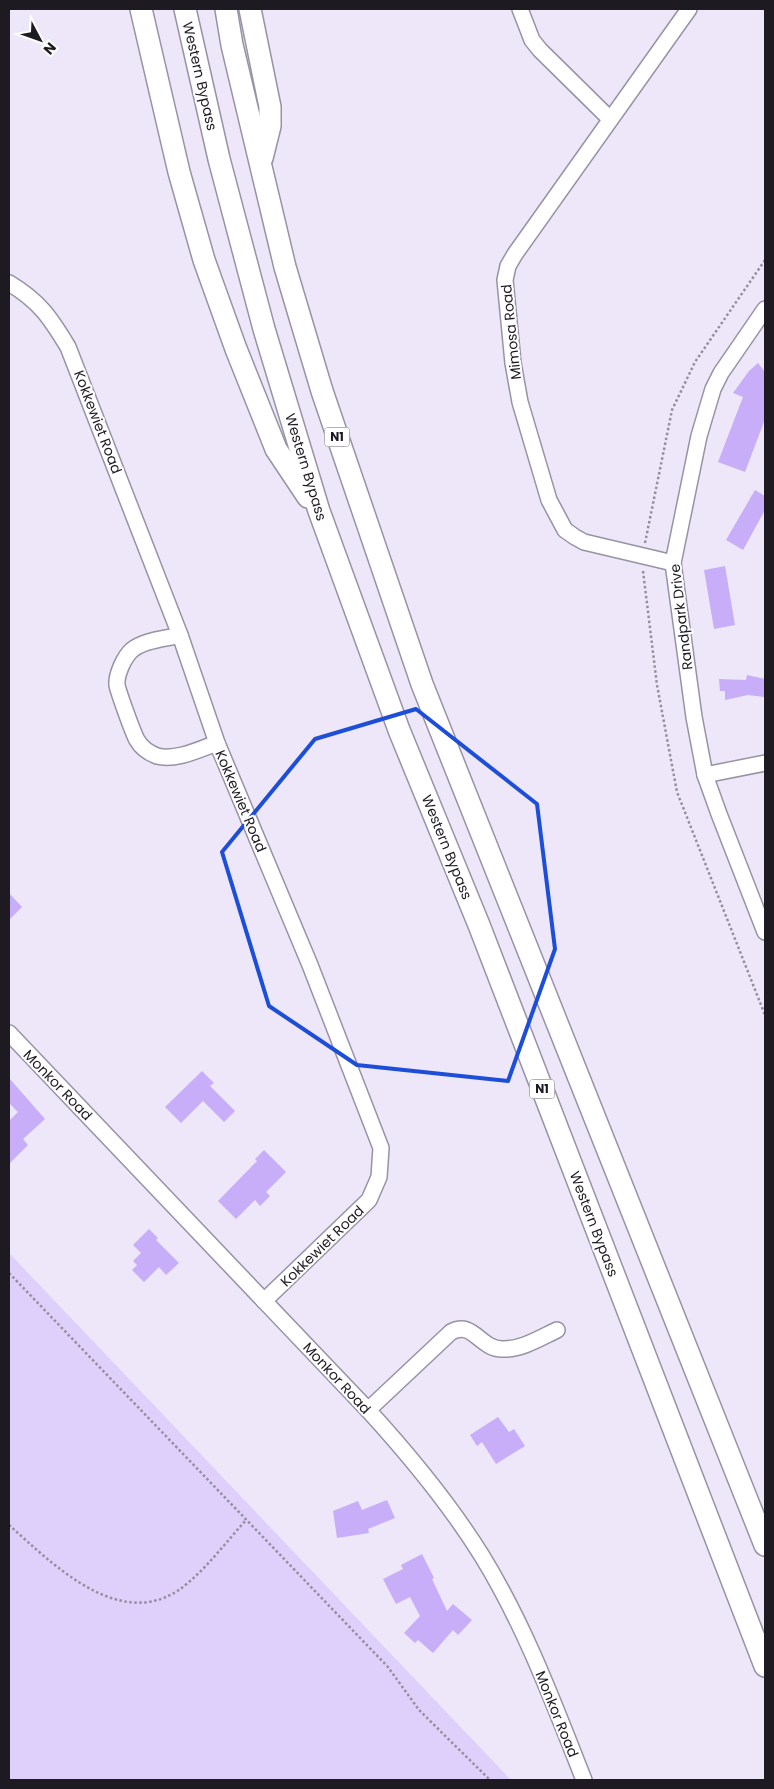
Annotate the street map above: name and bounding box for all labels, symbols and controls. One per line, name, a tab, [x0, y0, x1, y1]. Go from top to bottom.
north arrow	[15, 15, 65, 65]
street label: Western Bypass	[178, 19, 222, 133]
text: N	[39, 38, 61, 59]
street label: Mimosa Road	[496, 283, 526, 381]
street label: Kokkewiet Road	[69, 367, 127, 477]
street label: Western Bypass	[280, 411, 332, 523]
road number: N1	[324, 428, 350, 447]
street label: Randpark Drive	[665, 563, 697, 671]
street label: Kokkewiet Road	[210, 747, 272, 855]
street label: Western Bypass	[417, 792, 477, 902]
street label: Monkor Road	[19, 1045, 97, 1125]
road number: N1	[530, 1080, 554, 1098]
street label: Western Bypass	[565, 1168, 623, 1280]
street label: Kokkewiet Road	[276, 1201, 368, 1291]
street label: Monkor Road	[298, 1338, 376, 1418]
street label: Monkor Road	[531, 1668, 583, 1760]

